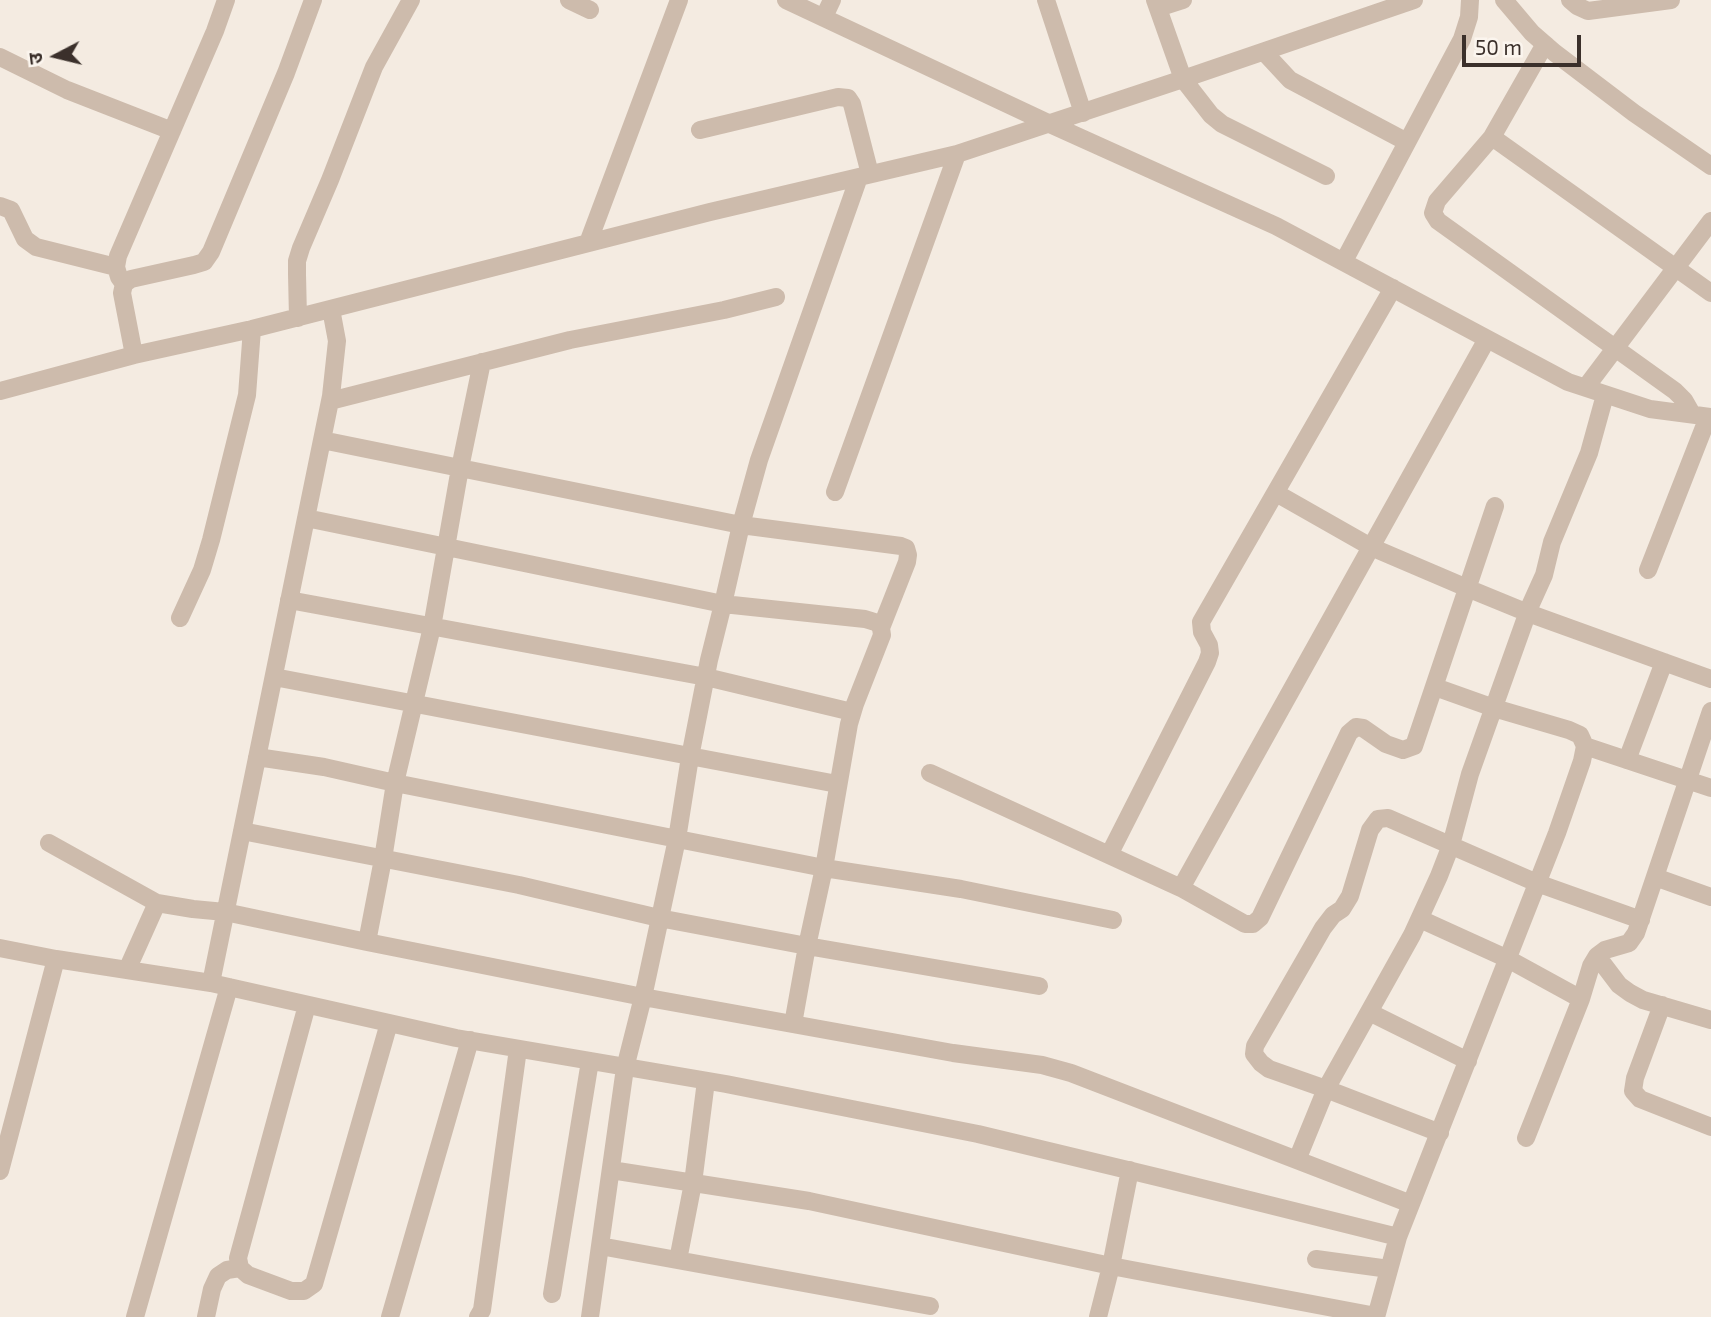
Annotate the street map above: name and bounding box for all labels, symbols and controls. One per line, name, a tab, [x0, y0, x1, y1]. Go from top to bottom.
north arrow	[21, 21, 91, 91]
scale bar	[1466, 21, 1585, 65]
text: 50 m	[1475, 34, 1522, 59]
text: उ	[23, 52, 47, 66]

